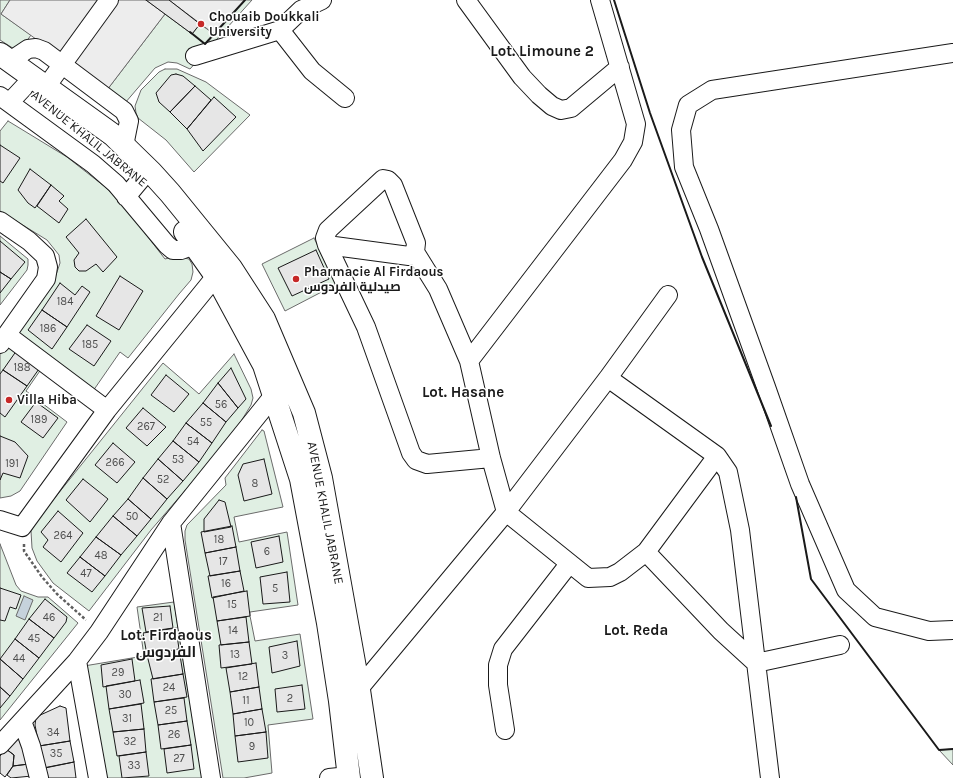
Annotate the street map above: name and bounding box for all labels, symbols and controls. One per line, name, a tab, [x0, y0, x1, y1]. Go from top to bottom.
place label: Chouaib Doukkali University	[209, 9, 320, 40]
marker: Chouaib Doukkali University	[196, 19, 206, 29]
district label: Lot. Limoune 2	[490, 43, 594, 61]
street label: AVENUE KHALIL JABRANE	[28, 87, 150, 191]
place label: Pharmacie Al Firdaous صيدلية الفردوس	[304, 264, 443, 295]
marker: Pharmacie Al Firdaous صيدلية الفردوس	[291, 274, 301, 284]
house number: 184	[57, 295, 73, 309]
house number: 186	[40, 322, 56, 336]
house number: 185	[82, 338, 98, 352]
house number: 188	[13, 361, 31, 375]
district label: Lot. Hasane	[422, 384, 504, 402]
place label: Villa Hiba	[17, 392, 77, 408]
marker: Villa Hiba	[4, 395, 14, 405]
house number: 56	[215, 398, 227, 412]
house number: 189	[31, 413, 47, 427]
house number: 55	[200, 416, 212, 430]
house number: 267	[137, 420, 155, 434]
house number: 54	[187, 435, 199, 449]
street label: AVENUE KHALIL JABRANE	[304, 440, 346, 586]
house number: 53	[172, 453, 184, 467]
house number: 266	[106, 456, 124, 470]
house number: 191	[5, 457, 19, 471]
house number: 52	[157, 473, 169, 487]
house number: 8	[252, 477, 258, 491]
house number: 50	[126, 510, 138, 524]
house number: 264	[54, 529, 72, 543]
house number: 18	[214, 533, 224, 547]
house number: 6	[264, 545, 270, 559]
house number: 48	[95, 549, 107, 563]
house number: 17	[219, 555, 227, 569]
house number: 47	[80, 567, 92, 581]
house number: 16	[221, 577, 231, 591]
house number: 5	[272, 582, 278, 596]
house number: 15	[227, 598, 237, 612]
house number: 46	[43, 611, 55, 625]
house number: 21	[153, 611, 163, 625]
district label: Lot. Reda	[604, 622, 668, 640]
house number: 14	[228, 624, 238, 638]
district label: Lot. Firdaous الفردوس	[120, 627, 212, 662]
house number: 45	[28, 632, 40, 646]
house number: 13	[230, 648, 240, 662]
house number: 3	[282, 649, 288, 663]
house number: 44	[13, 652, 25, 666]
house number: 29	[112, 666, 124, 680]
house number: 12	[238, 670, 248, 684]
house number: 24	[163, 681, 175, 695]
house number: 30	[118, 688, 132, 702]
house number: 2	[287, 692, 293, 706]
house number: 11	[242, 694, 250, 708]
house number: 25	[165, 704, 177, 718]
house number: 31	[122, 712, 132, 726]
house number: 10	[244, 716, 254, 730]
house number: 34	[47, 726, 59, 740]
house number: 26	[168, 728, 180, 742]
house number: 32	[124, 735, 136, 749]
house number: 9	[249, 740, 255, 754]
house number: 35	[50, 747, 62, 761]
house number: 27	[173, 752, 185, 766]
house number: 33	[128, 759, 140, 773]

